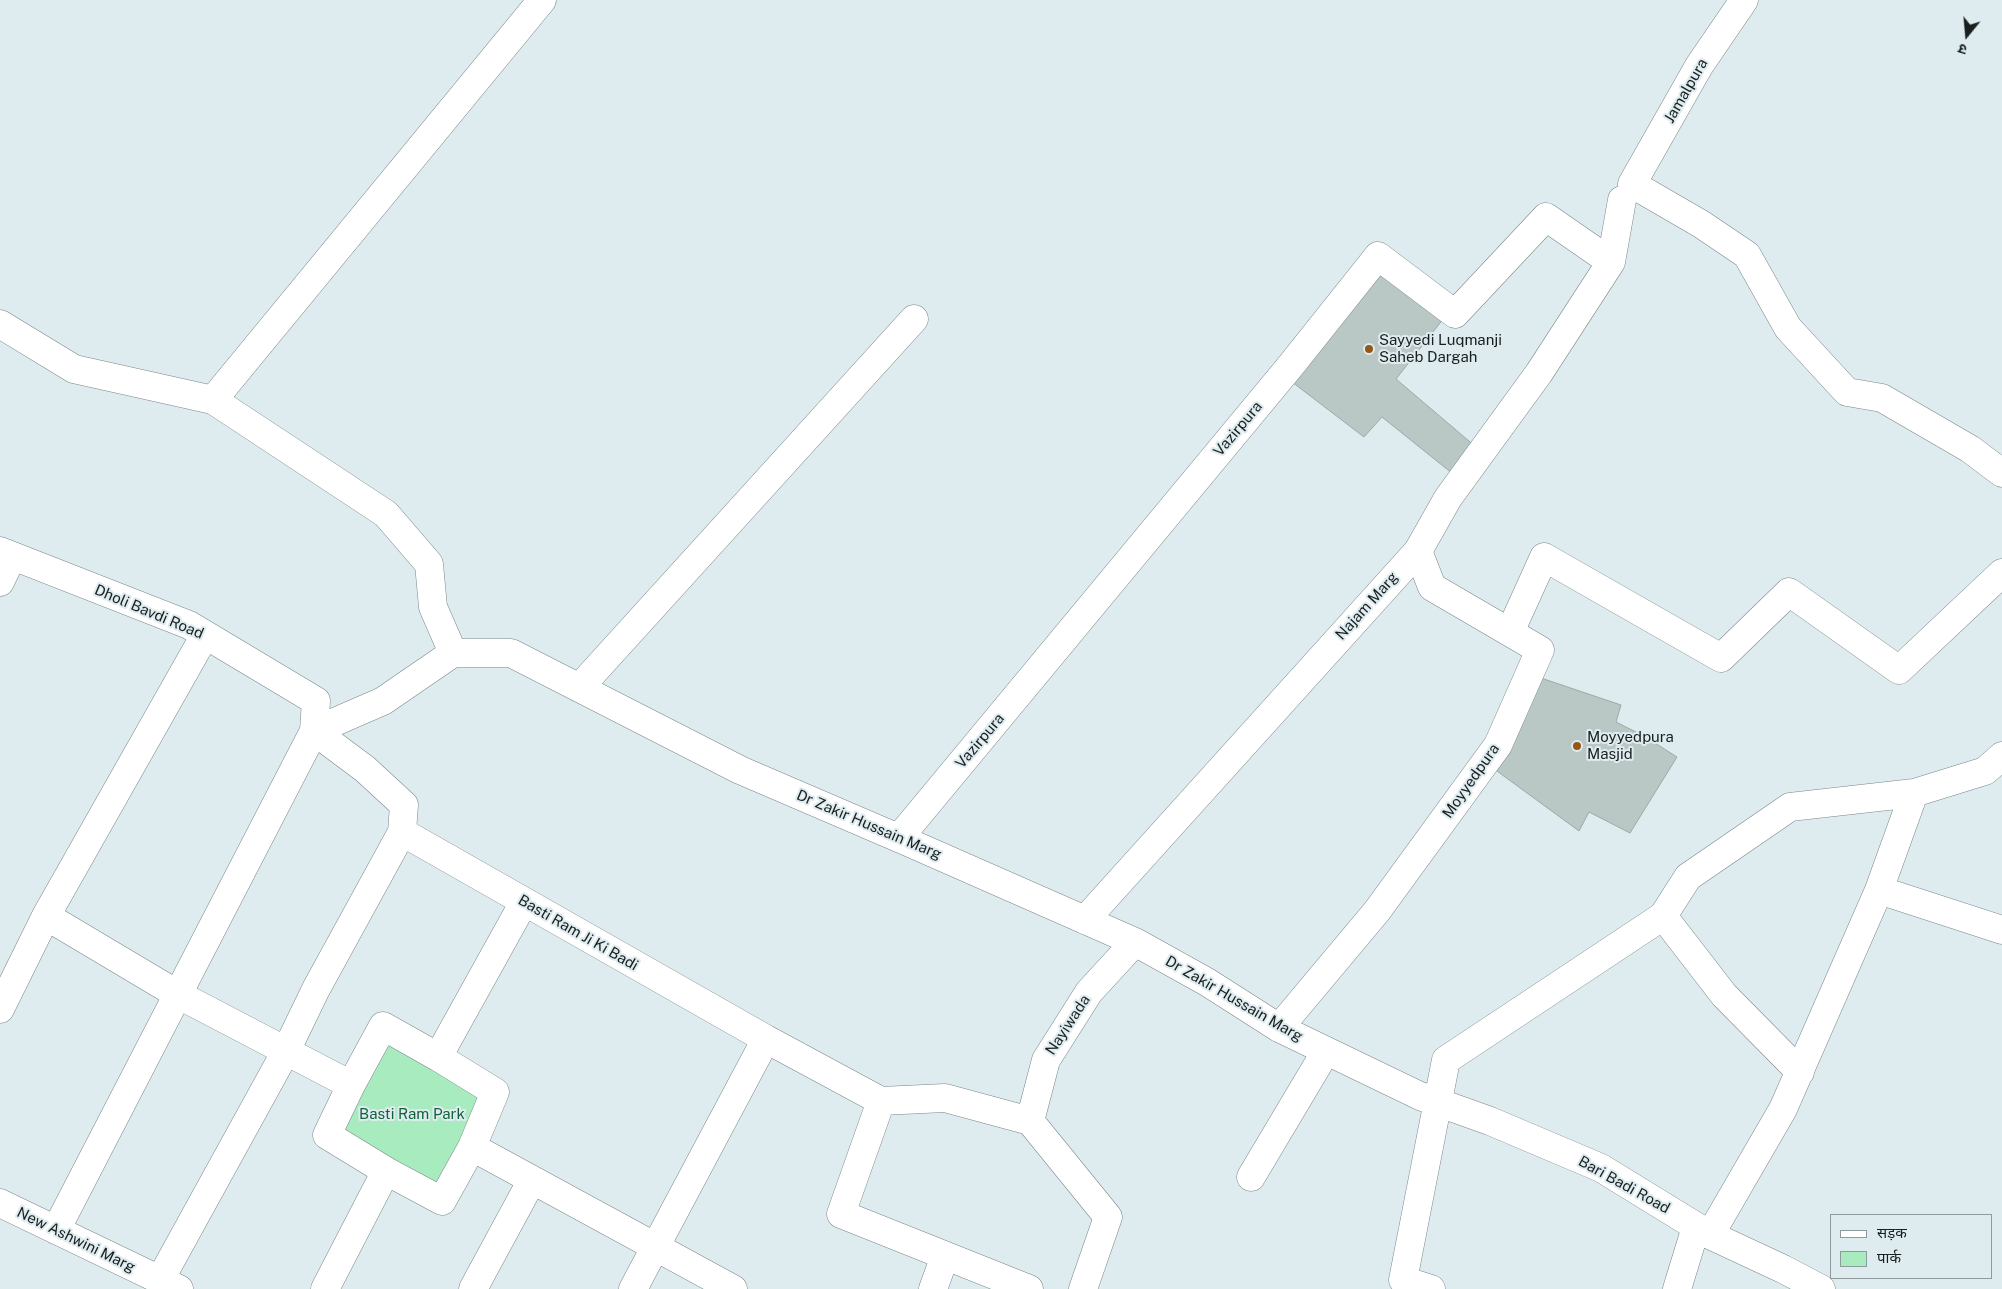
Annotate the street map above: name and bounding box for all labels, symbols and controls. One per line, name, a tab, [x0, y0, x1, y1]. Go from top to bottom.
north arrow	[1942, 10, 1992, 60]
text: उ	[1956, 40, 1969, 58]
street label: Jamalpura	[1660, 56, 1712, 126]
place label: Sayyedi Luqmanji Saheb Dargah	[1379, 331, 1502, 366]
marker: Sayyedi Luqmanji Saheb Dargah	[1363, 343, 1375, 355]
street label: Vazirpura	[1210, 398, 1266, 460]
street label: Najam Marg	[1332, 568, 1402, 644]
street label: Dholi Bavdi Road	[92, 581, 206, 643]
street label: Vazirpura	[952, 710, 1008, 772]
place label: Moyyedpura Masjid	[1587, 728, 1674, 763]
street label: Moyyedpura	[1439, 740, 1503, 822]
marker: Moyyedpura Masjid	[1571, 740, 1583, 752]
street label: Dr Zakir Hussain Marg	[794, 786, 944, 864]
street label: Basti Ram Ji Ki Badi	[515, 891, 641, 975]
street label: Dr Zakir Hussain Marg	[1162, 952, 1306, 1046]
street label: Nayiwada	[1042, 992, 1094, 1058]
park label: Basti Ram Park	[359, 1105, 465, 1123]
street label: Bari Badi Road	[1575, 1152, 1673, 1218]
street label: New Ashwini Marg	[14, 1204, 138, 1276]
legend	[1830, 1214, 1992, 1279]
text: सड़क	[1877, 1224, 1907, 1241]
text: पार्क	[1877, 1249, 1901, 1266]

